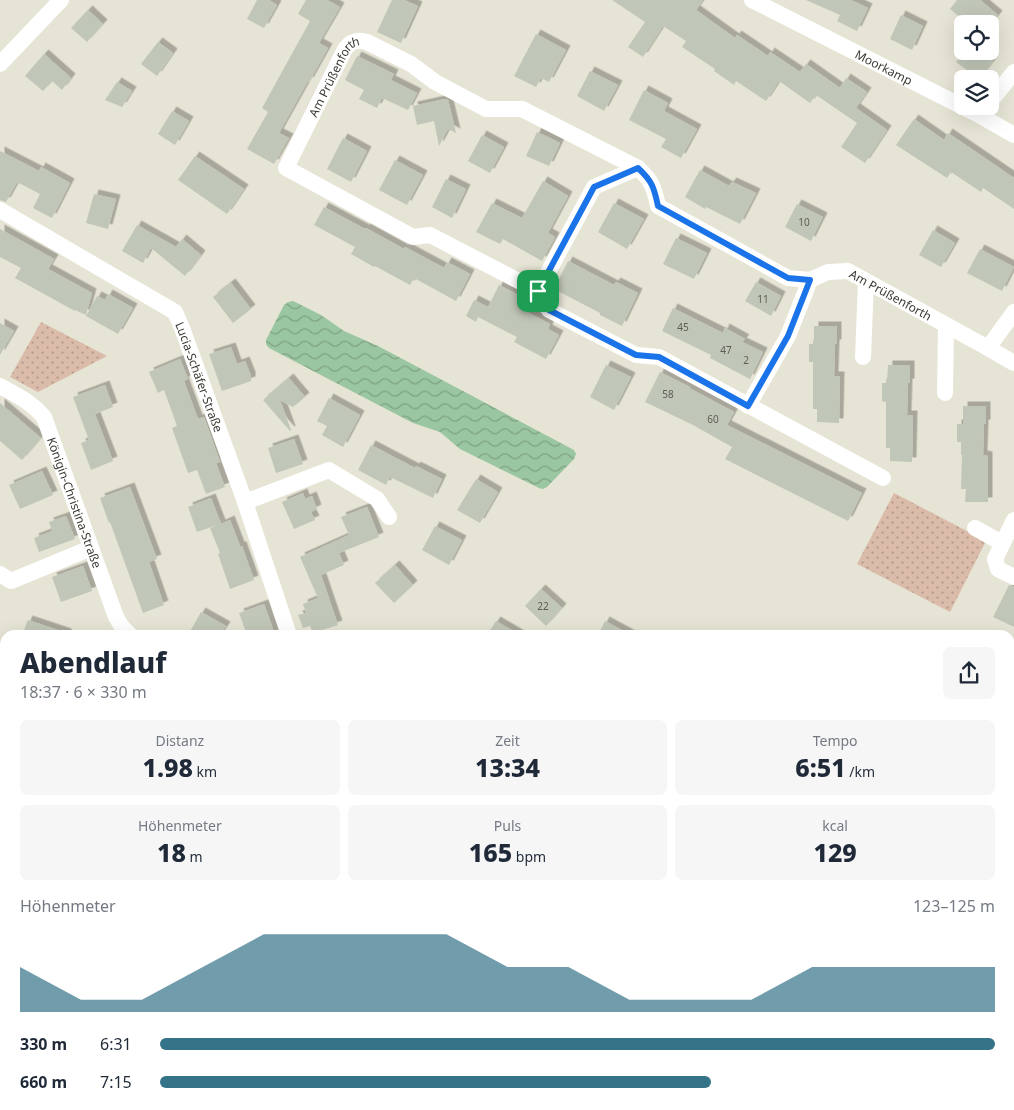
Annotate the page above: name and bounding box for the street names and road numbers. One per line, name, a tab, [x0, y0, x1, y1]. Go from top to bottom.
street label: Am Prüßenforth	[304, 32, 361, 120]
street label: Moorkamp	[852, 45, 916, 89]
street label: Am Prüßenforth	[847, 265, 935, 324]
street label: Lucia-Schäfer-Straße	[172, 319, 228, 435]
street label: Königin-Christina-Straße	[43, 435, 106, 571]

